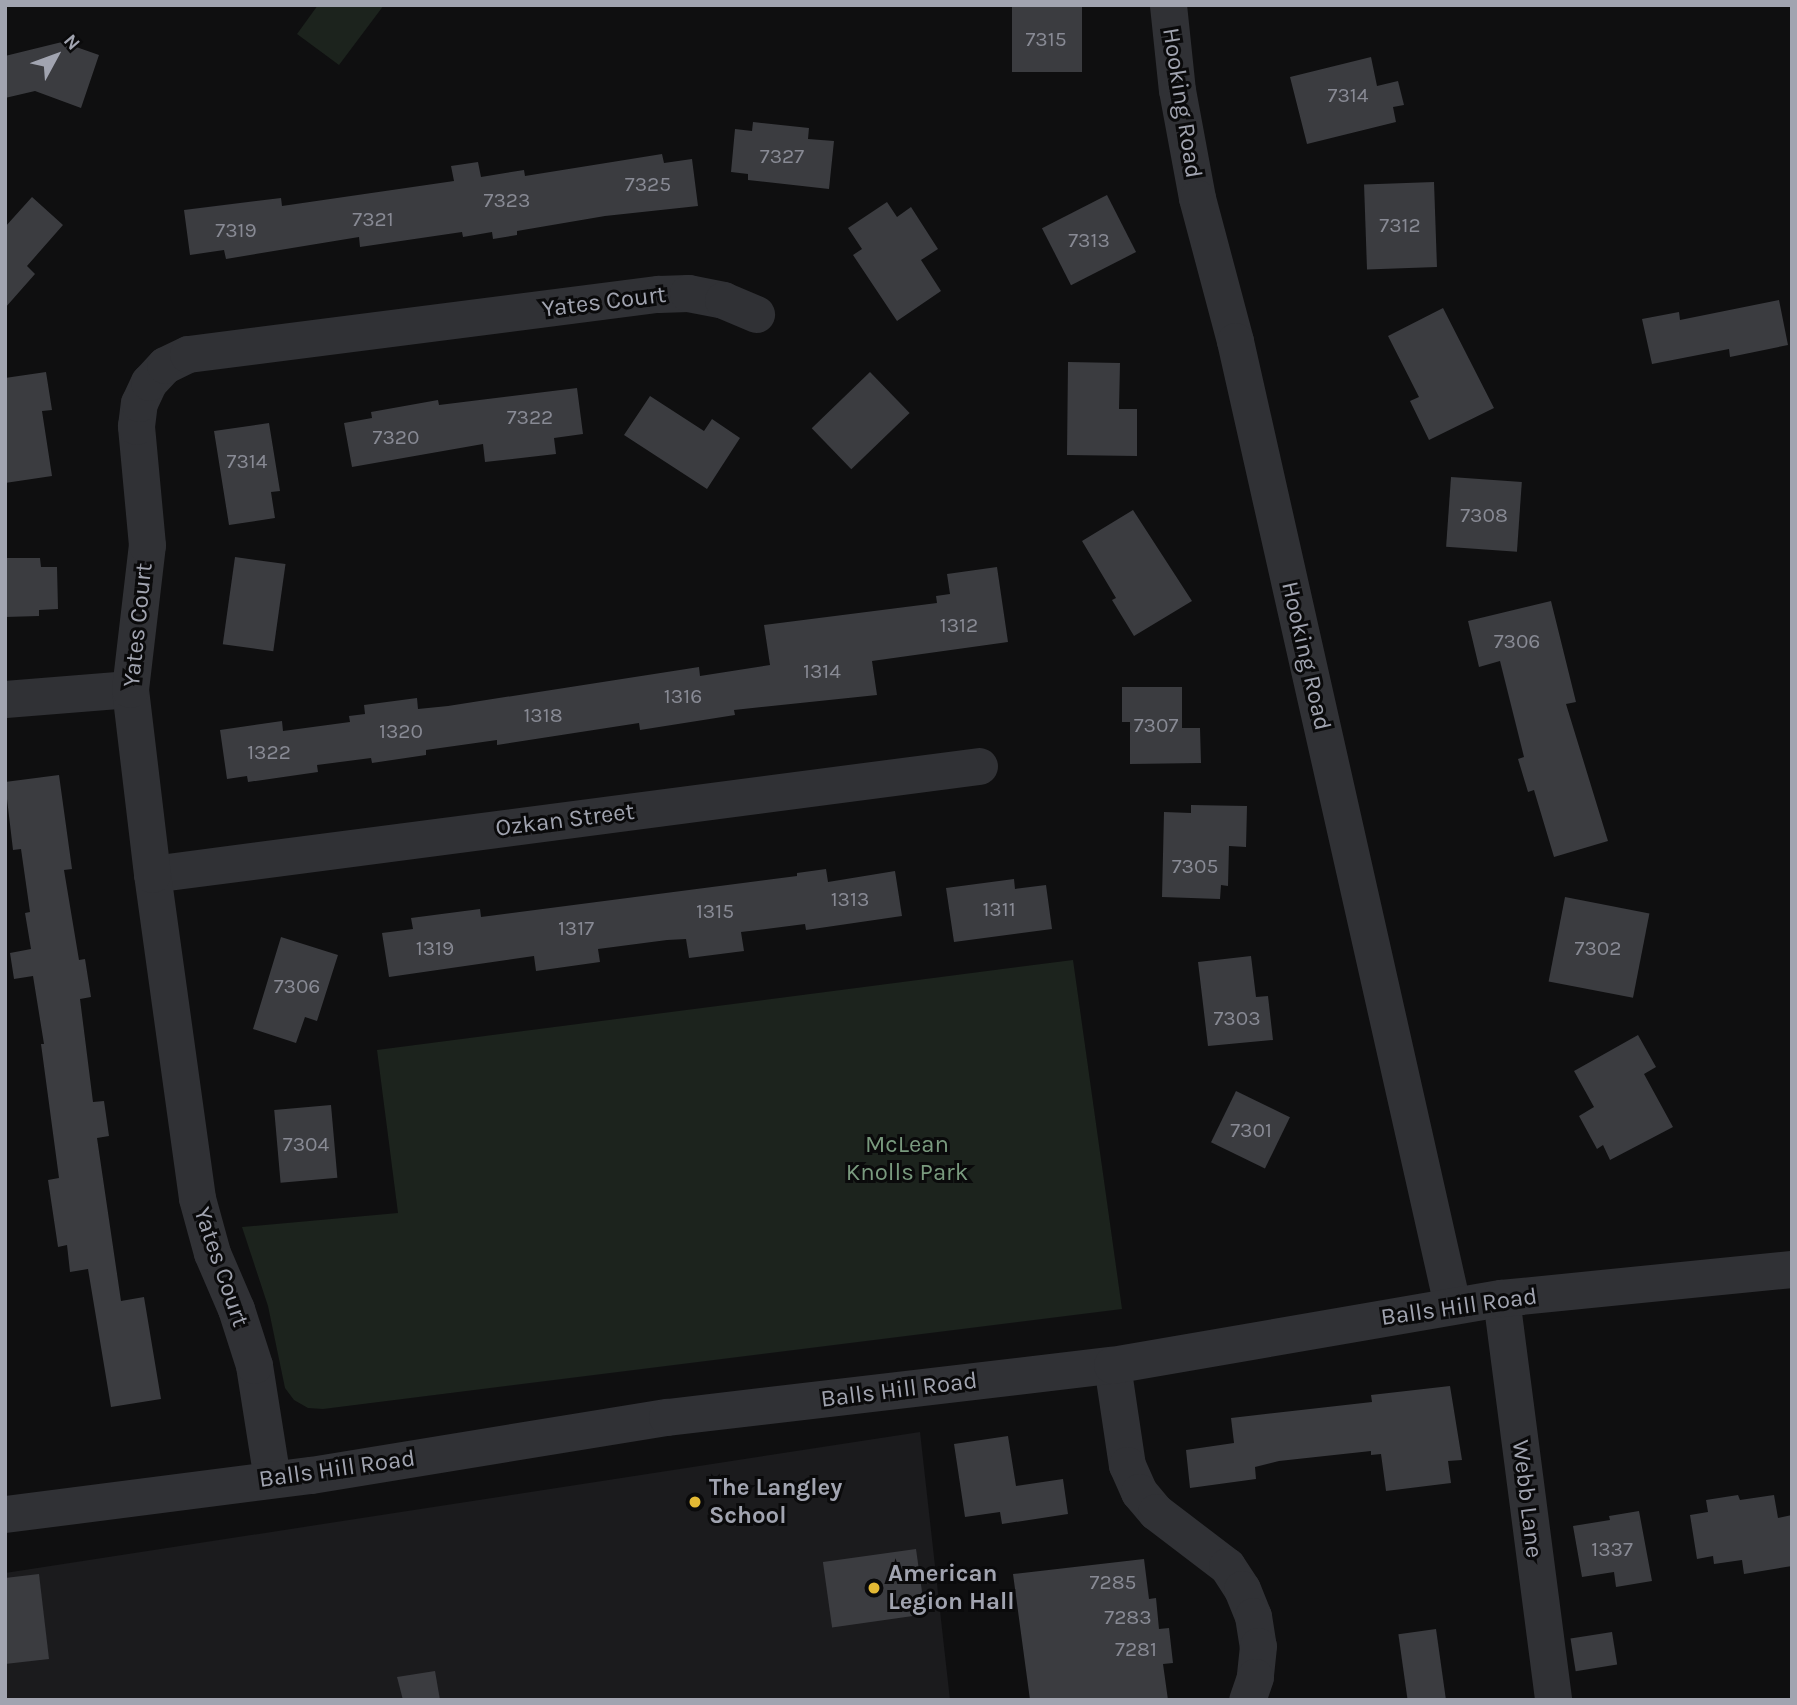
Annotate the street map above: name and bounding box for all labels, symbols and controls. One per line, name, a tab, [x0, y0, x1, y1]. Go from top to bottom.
north arrow	[21, 21, 91, 91]
house number: 7315	[1025, 26, 1067, 52]
street label: Hooking Road	[1156, 26, 1208, 180]
text: N	[59, 30, 85, 55]
house number: 7314	[1328, 82, 1368, 108]
house number: 7327	[760, 143, 804, 169]
house number: 7325	[625, 171, 671, 197]
house number: 7323	[484, 187, 530, 213]
house number: 7321	[352, 206, 394, 232]
house number: 7312	[1379, 212, 1421, 238]
house number: 7319	[215, 217, 257, 243]
house number: 7313	[1068, 227, 1110, 253]
street label: Yates Court	[540, 280, 668, 324]
house number: 7322	[507, 404, 553, 430]
house number: 7320	[373, 424, 419, 450]
house number: 7314	[227, 448, 267, 474]
house number: 7308	[1460, 502, 1508, 528]
street label: Yates Court	[117, 562, 159, 688]
street label: Hooking Road	[1275, 579, 1337, 733]
house number: 1312	[940, 612, 978, 638]
house number: 7306	[1494, 628, 1540, 654]
house number: 1314	[803, 658, 841, 684]
house number: 1316	[664, 683, 702, 709]
house number: 1318	[523, 702, 563, 728]
house number: 7307	[1134, 712, 1178, 738]
house number: 1320	[379, 718, 423, 744]
house number: 1322	[247, 739, 291, 765]
street label: Ozkan Street	[494, 797, 636, 843]
house number: 7305	[1172, 853, 1218, 879]
house number: 1313	[831, 886, 869, 912]
house number: 1311	[982, 896, 1016, 922]
house number: 1315	[696, 898, 734, 924]
house number: 1317	[558, 915, 594, 941]
house number: 1319	[416, 935, 454, 961]
house number: 7302	[1575, 935, 1621, 961]
house number: 7306	[274, 973, 320, 999]
house number: 7303	[1213, 1005, 1261, 1031]
house number: 7301	[1230, 1117, 1272, 1143]
house number: 7304	[283, 1131, 329, 1157]
park label: McLean Knolls Park	[846, 1131, 968, 1187]
street label: Yates Court	[187, 1203, 255, 1331]
street label: Balls Hill Road	[1379, 1282, 1539, 1332]
street label: Balls Hill Road	[819, 1366, 979, 1414]
street label: Webb Lane	[1505, 1438, 1549, 1560]
street label: Balls Hill Road	[257, 1444, 417, 1494]
place label: The Langley School	[709, 1474, 842, 1530]
marker: The Langley School	[687, 1494, 703, 1510]
house number: 1337	[1591, 1536, 1633, 1562]
place label: American Legion Hall	[888, 1560, 1015, 1616]
house number: 7285	[1090, 1569, 1136, 1595]
marker: American Legion Hall	[866, 1580, 882, 1596]
house number: 7283	[1104, 1604, 1152, 1630]
house number: 7281	[1115, 1636, 1157, 1662]

